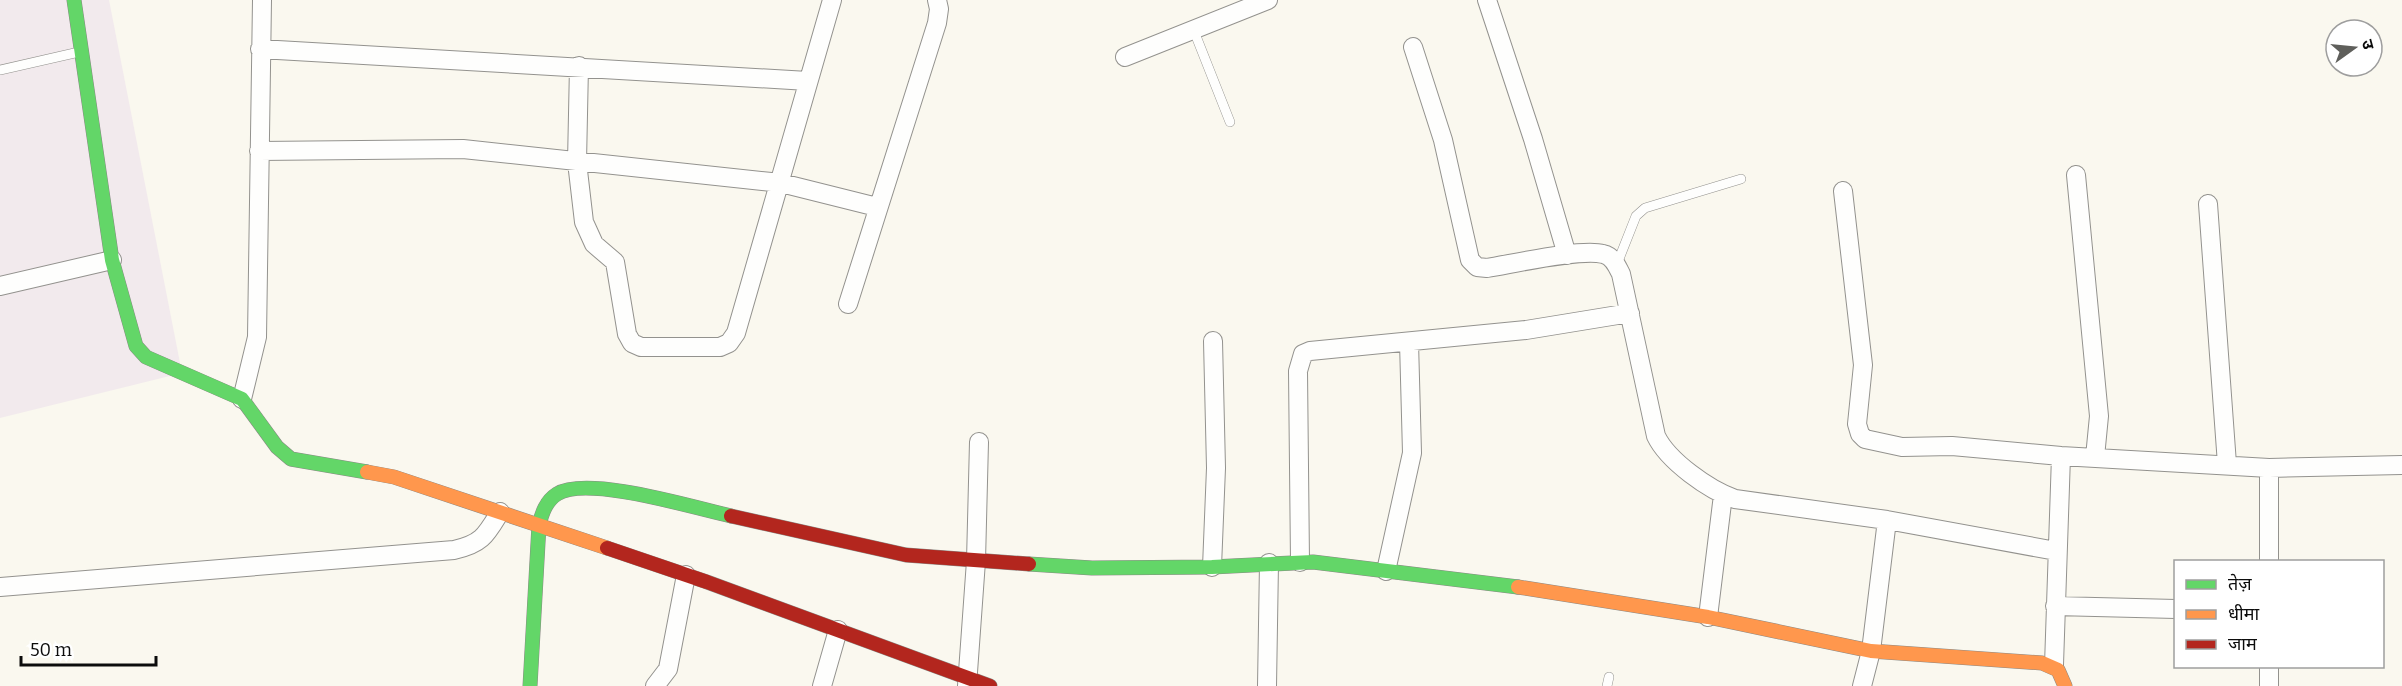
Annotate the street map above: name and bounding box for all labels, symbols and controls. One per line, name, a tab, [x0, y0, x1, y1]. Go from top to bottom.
north arrow	[2324, 18, 2384, 78]
text: उ	[2358, 37, 2379, 52]
legend	[2174, 560, 2384, 668]
text: तेज़	[2228, 573, 2252, 595]
text: धीमा	[2228, 603, 2259, 625]
scale bar	[21, 629, 156, 667]
text: जाम	[2228, 633, 2258, 655]
text: 50 m	[30, 639, 72, 661]

